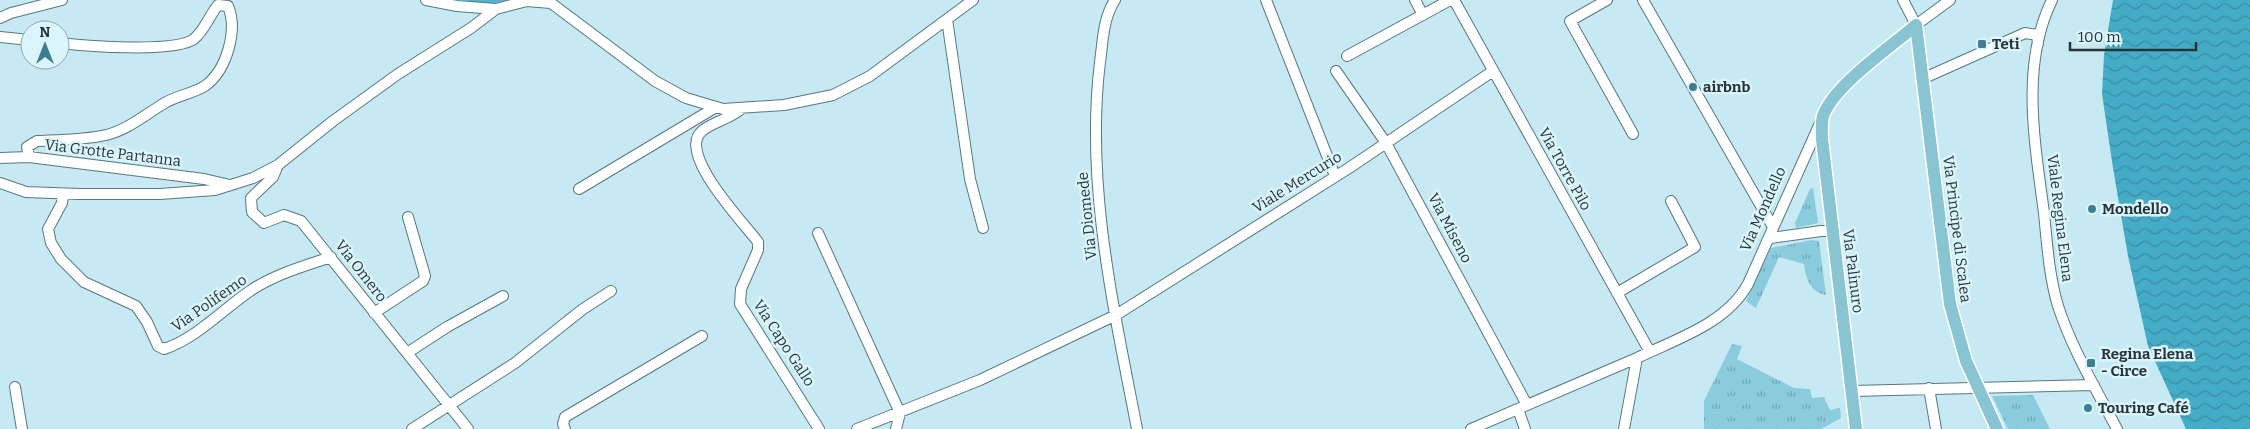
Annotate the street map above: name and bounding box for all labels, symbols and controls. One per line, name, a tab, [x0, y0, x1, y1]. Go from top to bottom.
north arrow	[20, 20, 70, 70]
scale bar	[2070, 20, 2196, 52]
text: N	[40, 24, 51, 41]
text: 100 m	[2078, 28, 2121, 46]
place label: Teti	[1992, 35, 2020, 53]
marker: Teti	[1976, 38, 1988, 50]
place label: airbnb	[1703, 78, 1750, 96]
marker: airbnb	[1687, 81, 1699, 93]
street label: Via Torre Pilo	[1535, 124, 1595, 214]
street label: Via Grotte Partanna	[44, 136, 182, 170]
street label: Viale Mercurio	[1249, 147, 1345, 217]
street label: Viale Regina Elena	[2043, 153, 2077, 283]
street label: Via Principe di Scalea	[1939, 154, 1975, 304]
street label: Via Mondello	[1736, 164, 1790, 254]
street label: Via Diomede	[1073, 171, 1101, 261]
street label: Via Miseno	[1424, 190, 1476, 266]
place label: Mondello	[2102, 200, 2169, 218]
marker: Mondello	[2086, 203, 2098, 215]
street label: Via Palinuro	[1839, 228, 1867, 314]
street label: Via Omero	[331, 236, 391, 306]
street label: Via Polifemo	[168, 271, 250, 335]
street label: Via Capo Gallo	[749, 296, 819, 390]
place label: Regina Elena - Circe	[2101, 345, 2194, 380]
marker: Regina Elena - Circe	[2085, 357, 2097, 369]
place label: Touring Café	[2098, 399, 2189, 417]
marker: Touring Café	[2082, 402, 2094, 414]

